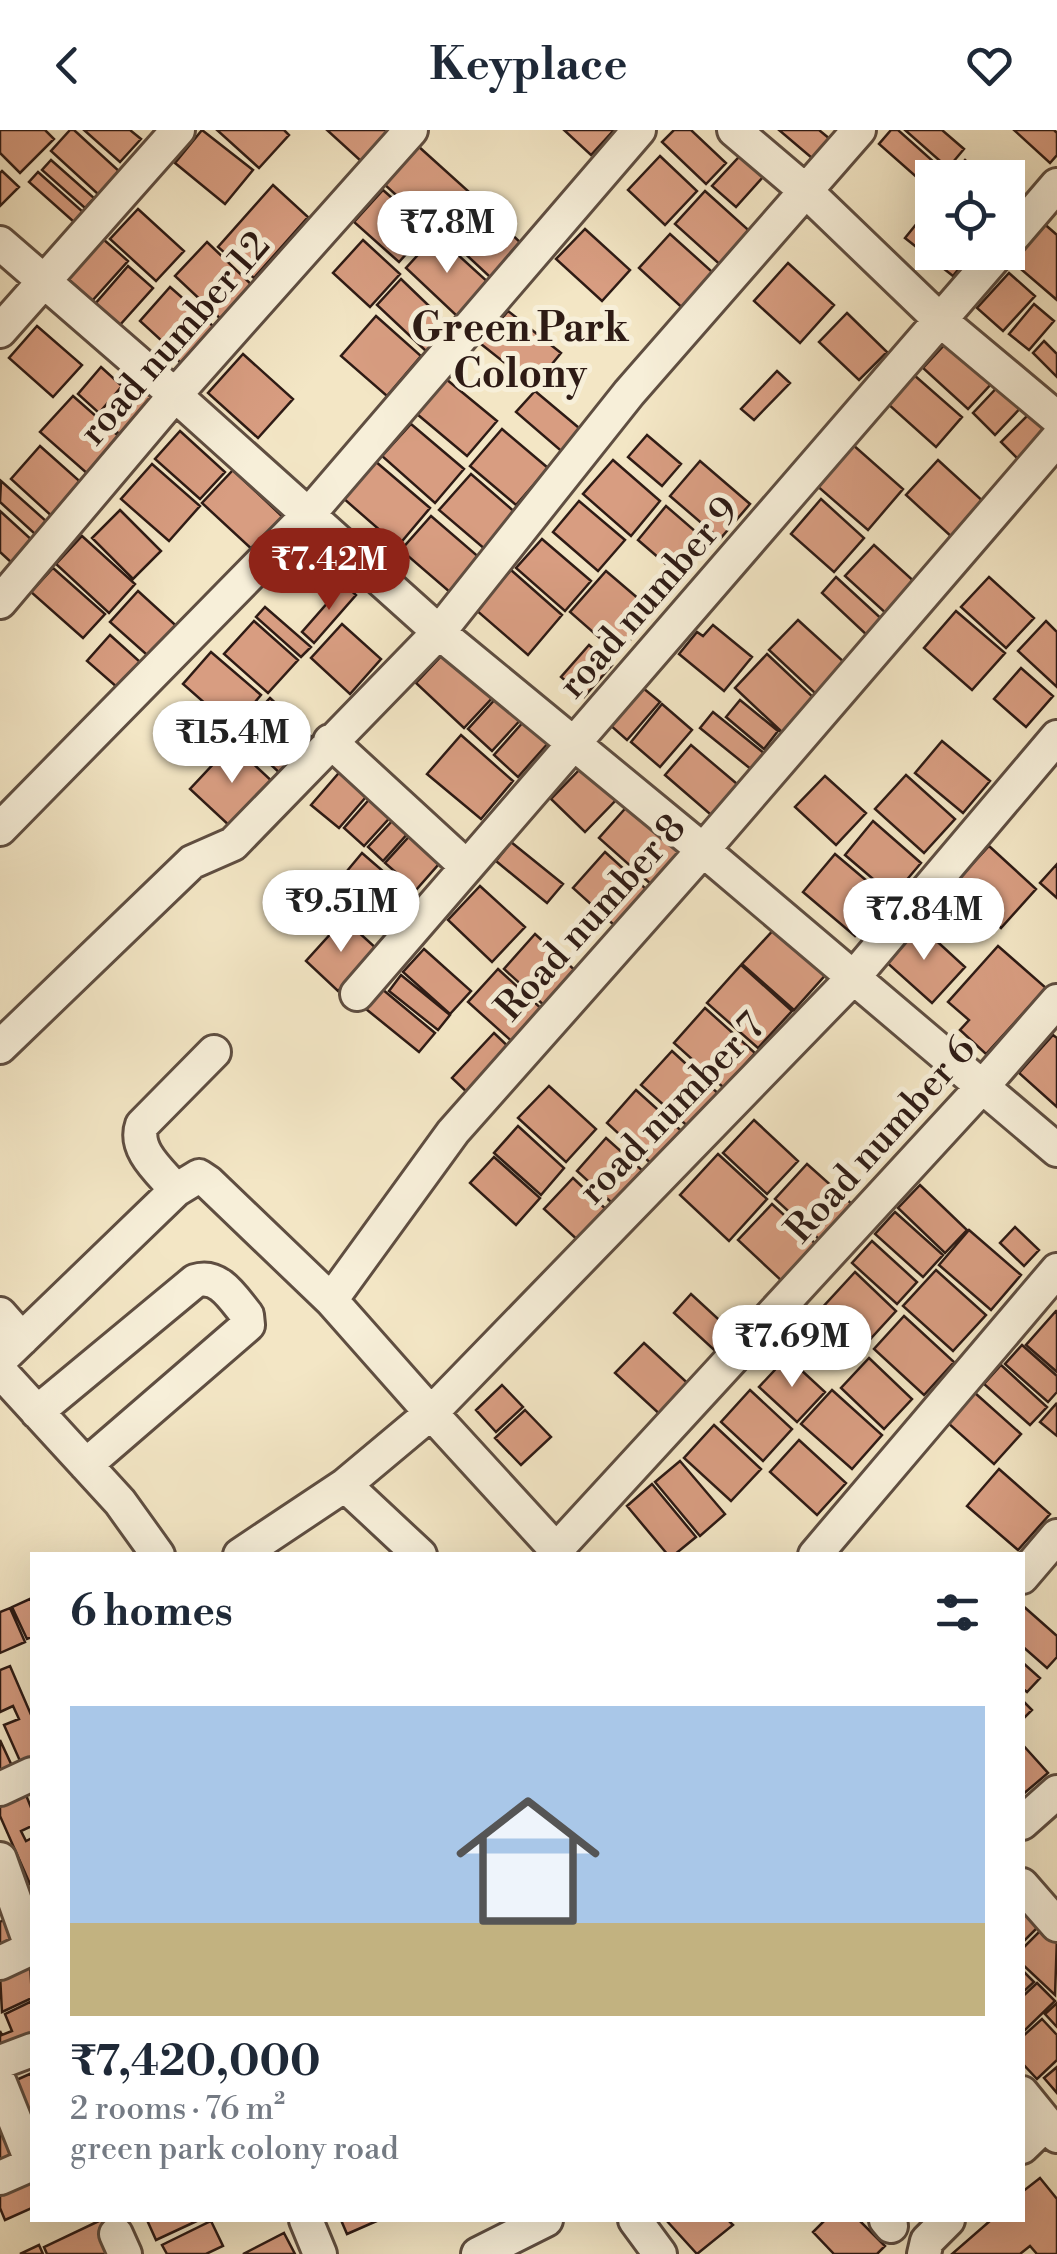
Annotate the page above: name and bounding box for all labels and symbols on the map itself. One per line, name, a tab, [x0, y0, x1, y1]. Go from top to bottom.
pin: ₹7.8M	[377, 191, 517, 276]
street label: road number 12	[70, 223, 281, 455]
district label: Green Park Colony	[411, 304, 630, 400]
street label: road number 9	[549, 488, 749, 708]
pin: ₹7.42M	[248, 528, 410, 613]
pin: ₹15.4M	[151, 701, 313, 786]
street label: Road number 8	[486, 805, 696, 1031]
pin: ₹9.51M	[260, 870, 422, 955]
pin: ₹7.84M	[843, 878, 1005, 963]
street label: road number 7	[569, 1004, 775, 1214]
street label: Road number 6	[776, 1027, 986, 1253]
pin: ₹7.69M	[711, 1305, 873, 1390]

